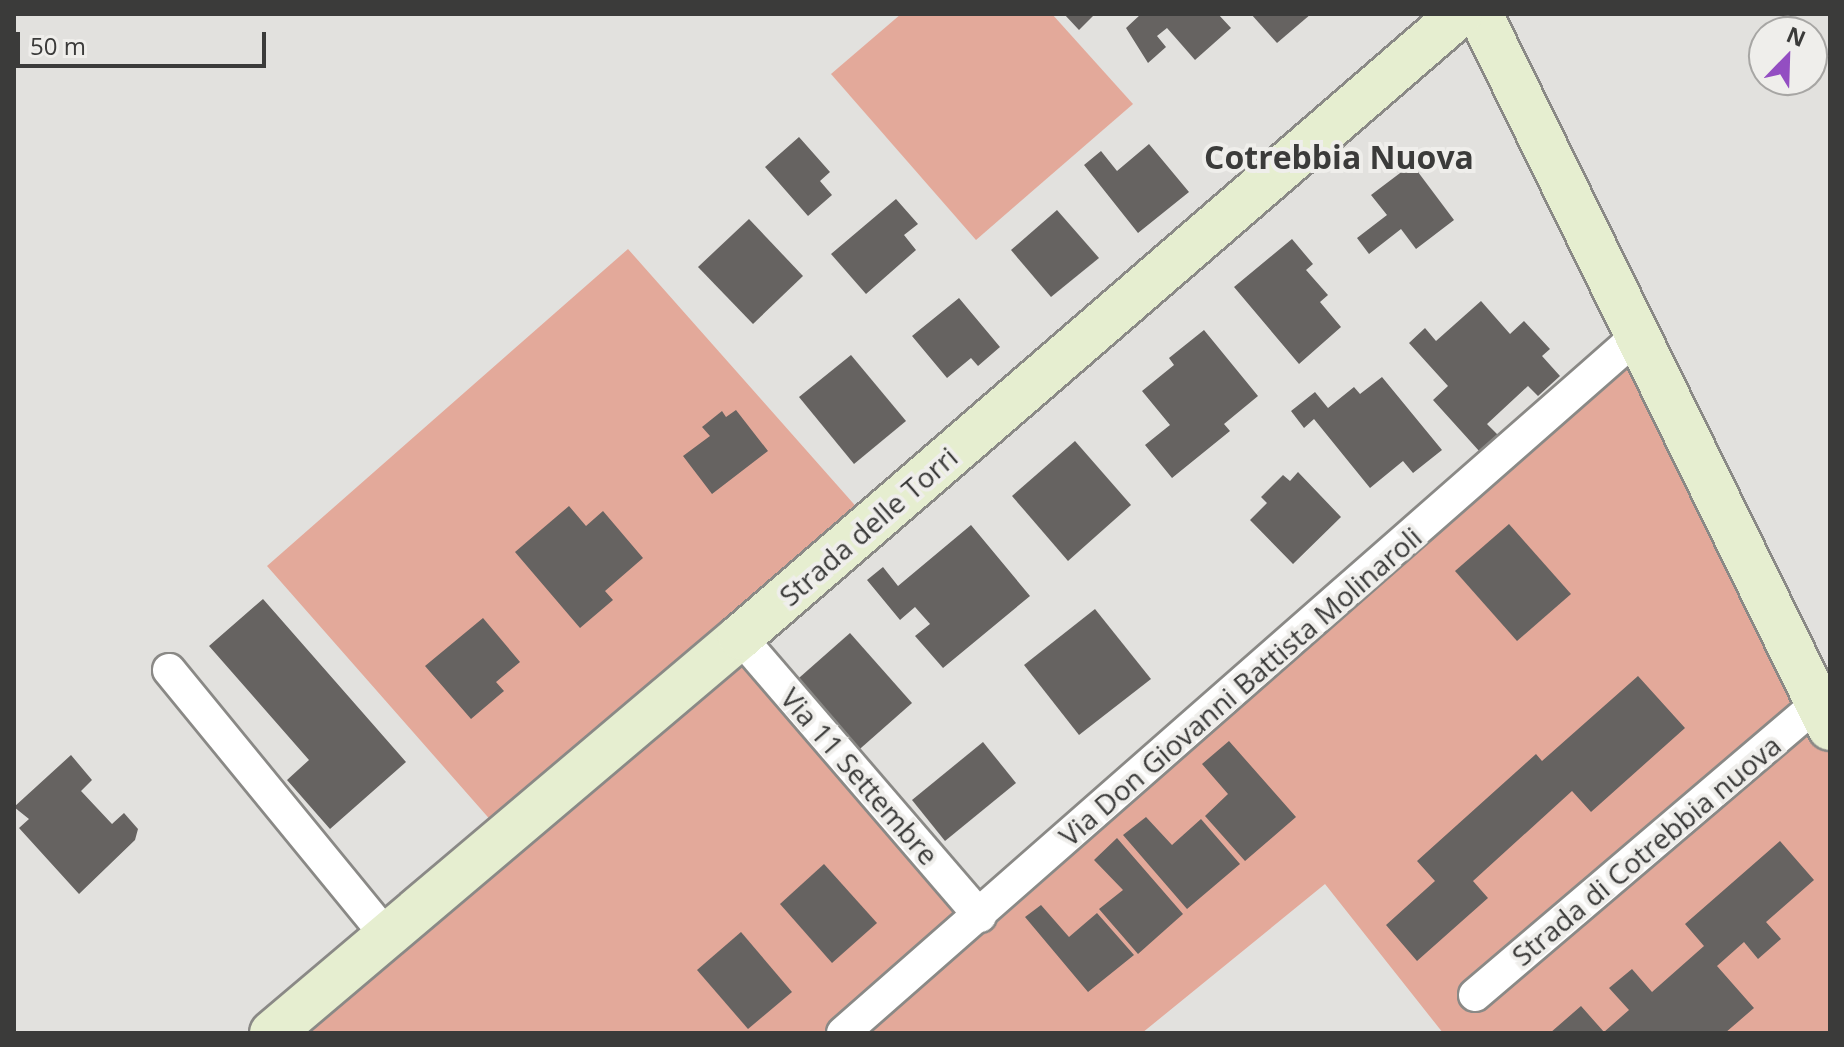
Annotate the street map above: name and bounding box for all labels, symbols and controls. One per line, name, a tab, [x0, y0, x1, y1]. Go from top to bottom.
scale bar	[20, 16, 270, 66]
north arrow	[1748, 16, 1828, 96]
text: N	[1782, 18, 1811, 53]
text: 50 m	[30, 29, 86, 62]
district label: Cotrebbia Nuova	[1204, 138, 1474, 176]
street label: Strada delle Torri	[772, 440, 964, 612]
street label: Via Don Giovanni Battista Molinaroli	[1052, 520, 1428, 852]
street label: Via 11 Settembre	[774, 681, 946, 871]
street label: Strada di Cotrebbia nuova	[1505, 728, 1787, 972]

